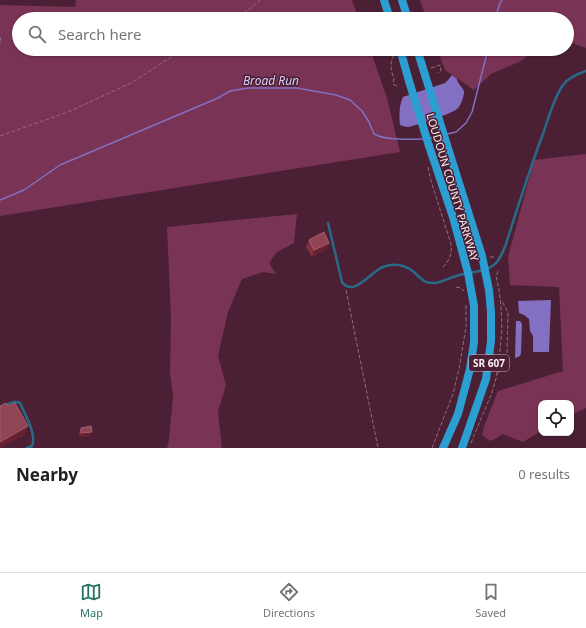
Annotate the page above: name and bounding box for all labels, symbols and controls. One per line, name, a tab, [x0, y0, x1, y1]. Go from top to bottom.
search box	[12, 12, 574, 56]
icon: search	[26, 23, 48, 45]
text: Search here	[58, 24, 141, 44]
water label: Broad Run	[243, 72, 299, 89]
street label: LOUDOUN COUNTY PARKWAY	[423, 111, 483, 264]
road number: SR 607	[469, 355, 509, 371]
map controls	[538, 400, 574, 436]
button: locate	[538, 400, 574, 436]
text: Nearby	[16, 463, 78, 486]
text: 0 results	[518, 465, 570, 483]
tab: Map	[80, 581, 103, 620]
tab: Directions	[263, 581, 315, 620]
tab: Saved	[475, 581, 506, 620]

